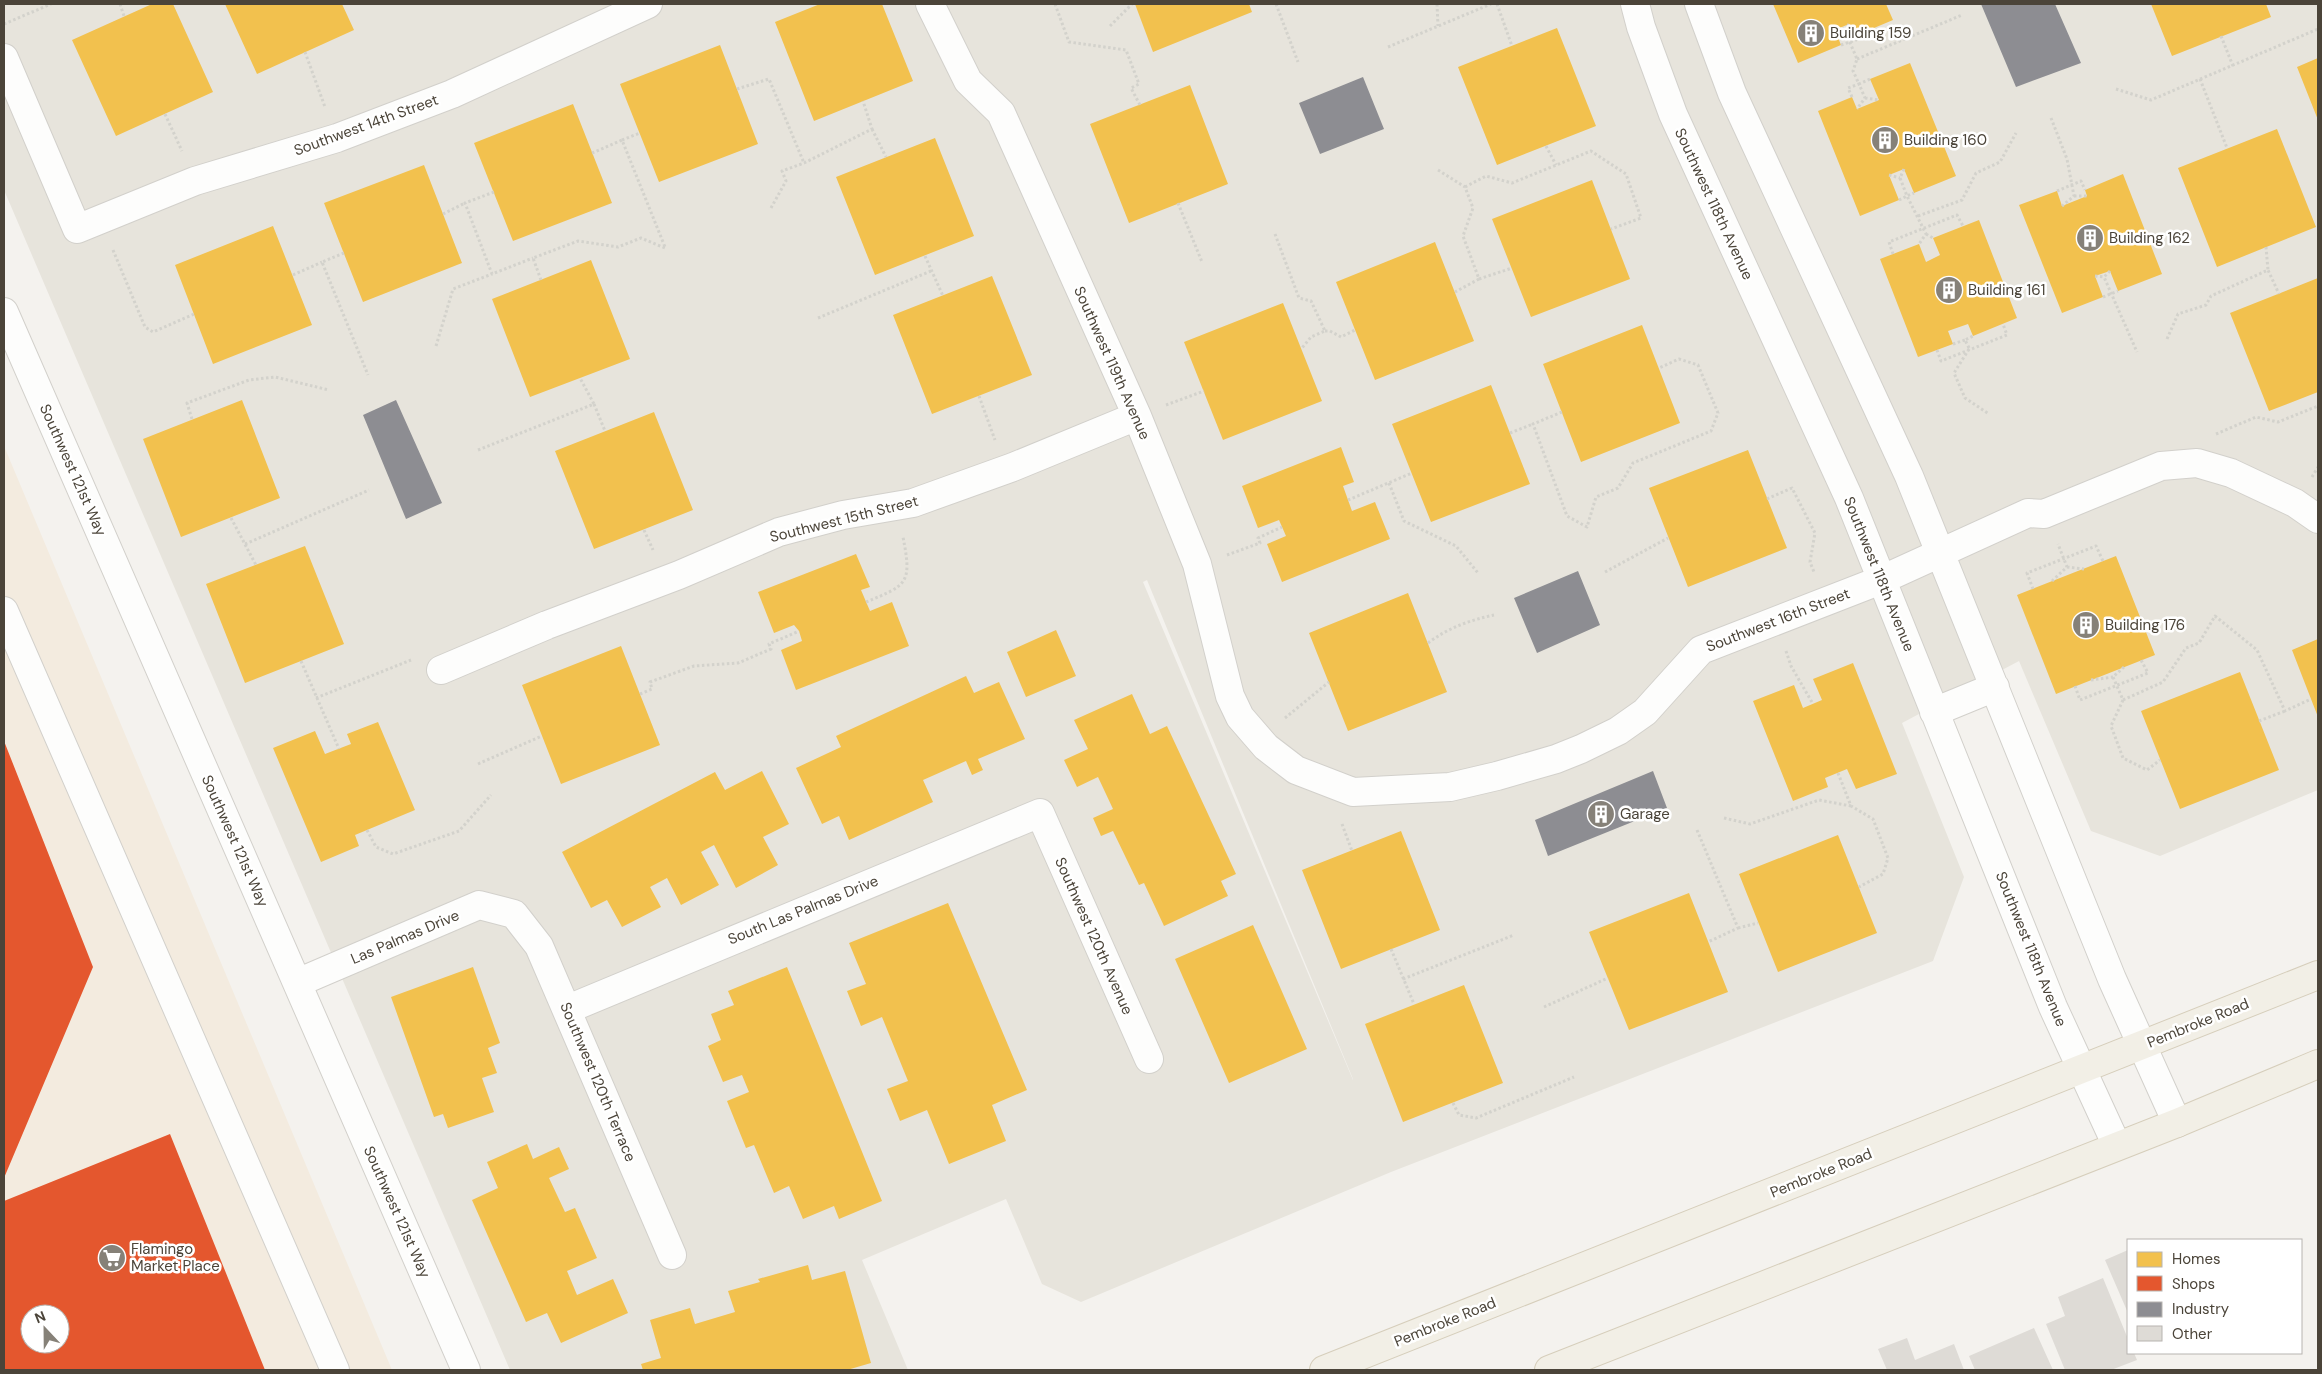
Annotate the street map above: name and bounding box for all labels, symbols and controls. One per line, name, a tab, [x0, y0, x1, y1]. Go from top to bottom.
building icon: Building 159	[1796, 18, 1826, 48]
place label: Building 159	[1830, 23, 1911, 43]
street label: Southwest 14th Street	[291, 90, 441, 160]
street label: Southwest 118th Avenue	[1670, 125, 1758, 283]
building icon: Building 160	[1870, 125, 1900, 155]
place label: Building 160	[1904, 130, 1987, 150]
building icon: Building 162	[2075, 223, 2105, 253]
place label: Building 162	[2109, 228, 2190, 248]
building icon: Building 161	[1934, 275, 1964, 305]
place label: Building 161	[1968, 280, 2045, 300]
street label: Southwest 119th Avenue	[1069, 283, 1155, 443]
street label: Southwest 121st Way	[35, 401, 111, 540]
street label: Southwest 15th Street	[768, 491, 920, 547]
street label: Southwest 118th Avenue	[1839, 494, 1919, 654]
street label: Southwest 16th Street	[1703, 583, 1853, 657]
building icon: Building 176	[2071, 610, 2101, 640]
place label: Building 176	[2105, 615, 2185, 635]
street label: Southwest 121st Way	[197, 772, 273, 911]
building icon: Garage	[1586, 799, 1616, 829]
place label: Garage	[1620, 804, 1670, 824]
street label: Southwest 120th Avenue	[1050, 854, 1138, 1018]
street label: Southwest 118th Avenue	[1991, 869, 2071, 1029]
street label: South Las Palmas Drive	[725, 871, 881, 949]
street label: Las Palmas Drive	[348, 905, 462, 969]
street label: Pembroke Road	[2144, 993, 2252, 1053]
street label: Southwest 120th Terrace	[555, 999, 641, 1165]
street label: Southwest 121st Way	[359, 1143, 435, 1282]
street label: Pembroke Road	[1767, 1143, 1875, 1203]
place label: Flamingo Market Place	[131, 1239, 220, 1276]
legend	[2127, 1239, 2302, 1354]
supermarket icon: Flamingo Market Place	[97, 1243, 127, 1273]
text: Homes	[2172, 1249, 2221, 1269]
text: Shops	[2172, 1274, 2215, 1294]
street label: Pembroke Road	[1391, 1292, 1499, 1352]
text: Industry	[2172, 1299, 2230, 1319]
north arrow	[20, 1304, 70, 1354]
text: N	[32, 1307, 48, 1327]
text: Other	[2172, 1324, 2213, 1344]

